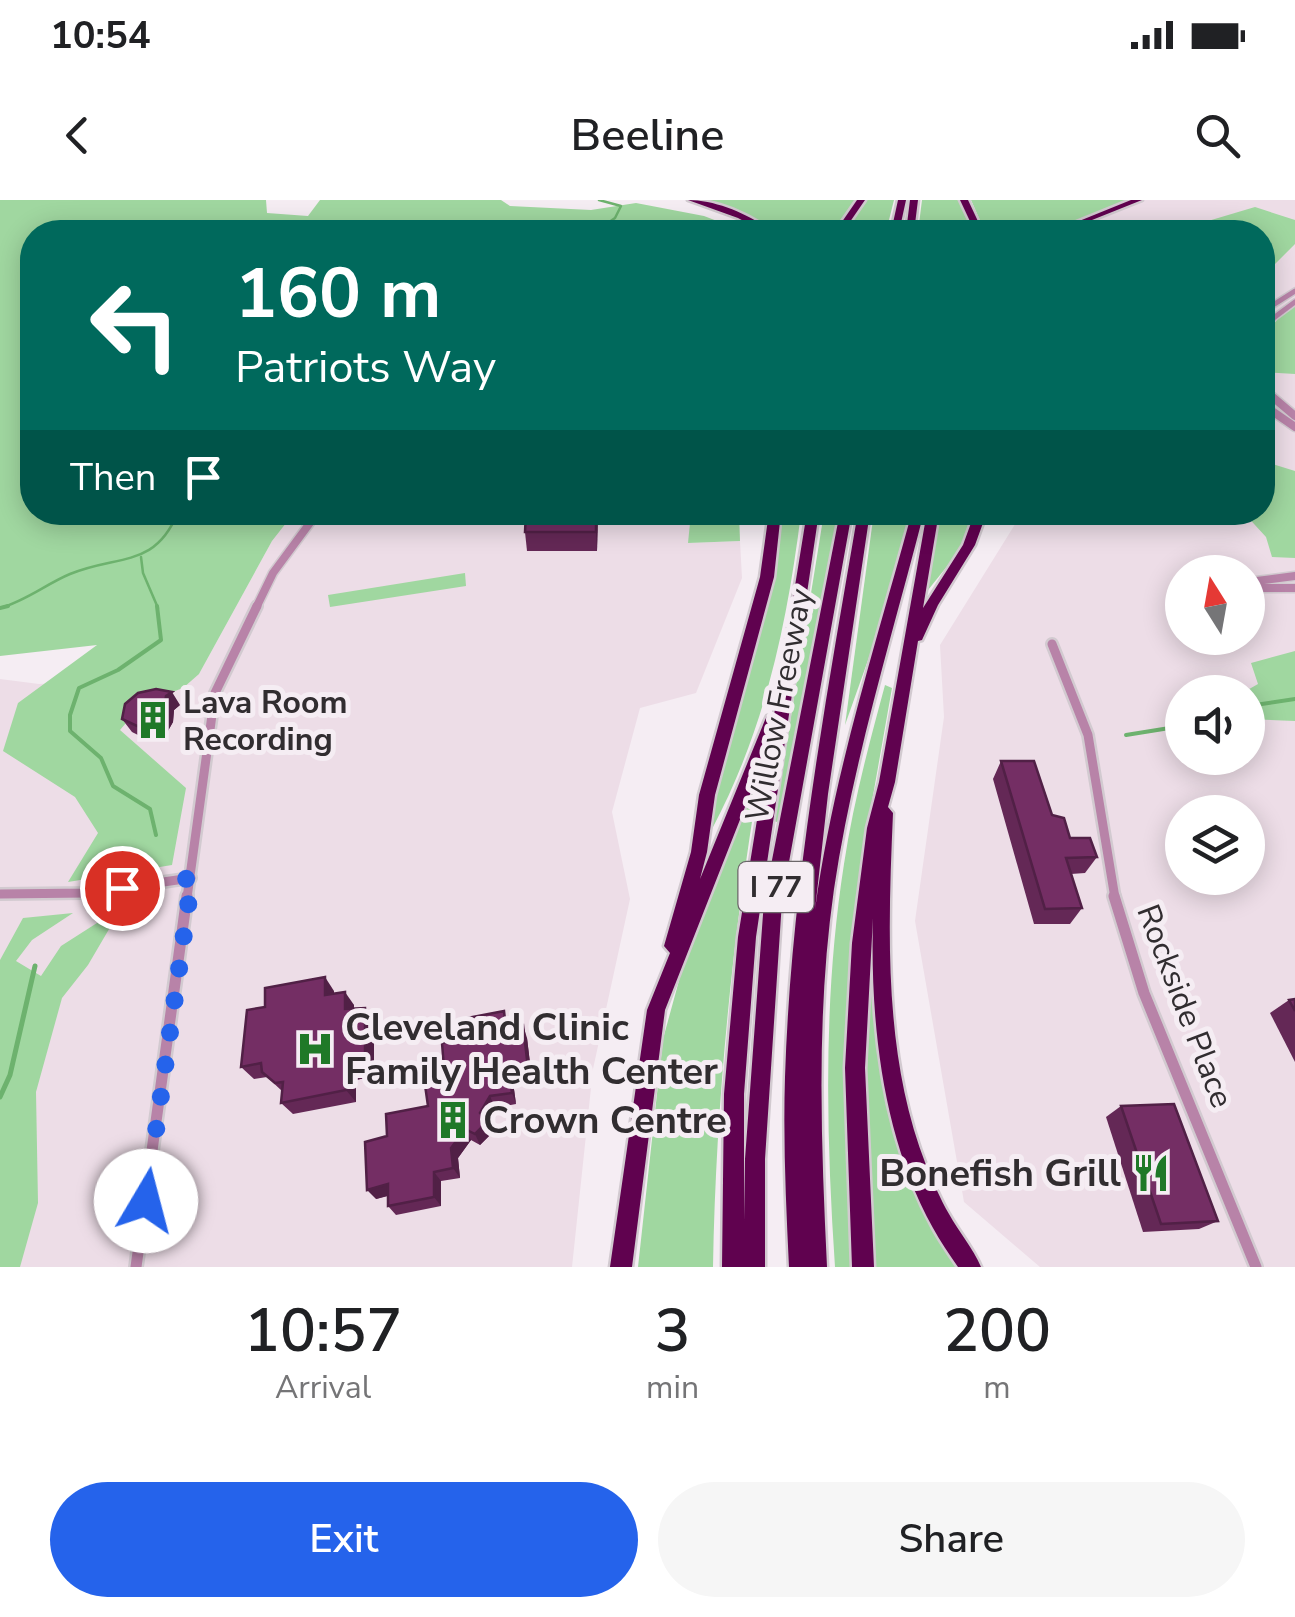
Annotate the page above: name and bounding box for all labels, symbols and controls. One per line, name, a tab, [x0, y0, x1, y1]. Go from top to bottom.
text: 10:54	[50, 10, 151, 61]
text: Beeline	[571, 105, 724, 166]
icon: back	[50, 108, 105, 163]
icon: search	[1190, 108, 1245, 163]
text: 160 m	[235, 246, 441, 342]
icon: left	[70, 260, 200, 390]
text: Patriots Way	[235, 337, 496, 398]
icon: arrive	[176, 450, 231, 505]
text: Then	[70, 452, 156, 503]
north arrow	[1165, 555, 1265, 655]
map controls	[1165, 555, 1265, 895]
street label: Willow Freeway	[735, 584, 823, 825]
button: sound	[1165, 675, 1265, 775]
place label: Lava Room Recording	[183, 681, 347, 761]
building icon: Lava Room Recording	[132, 699, 174, 741]
button: layers	[1165, 795, 1265, 895]
pin	[80, 846, 165, 931]
icon: arrive	[95, 861, 150, 916]
road number: I 77	[738, 862, 814, 912]
street label: Rockside Place	[1127, 898, 1243, 1114]
place label: Cleveland Clinic Family Health Center	[345, 1002, 718, 1097]
hospital icon: Cleveland Clinic Family Health Center	[294, 1028, 336, 1070]
place label: Crown Centre	[483, 1095, 727, 1146]
building icon: Crown Centre	[432, 1099, 474, 1141]
place label: Bonefish Grill	[879, 1148, 1121, 1199]
position arrow	[94, 1149, 198, 1253]
restaurant icon: Bonefish Grill	[1130, 1152, 1172, 1194]
text: 10:57	[244, 1290, 402, 1372]
text: 3	[655, 1290, 691, 1372]
text: 200	[943, 1290, 1051, 1372]
text: Arrival	[275, 1366, 371, 1409]
text: min	[646, 1366, 699, 1409]
text: m	[983, 1366, 1011, 1409]
button: Exit	[50, 1482, 638, 1597]
button: Share	[658, 1482, 1245, 1597]

